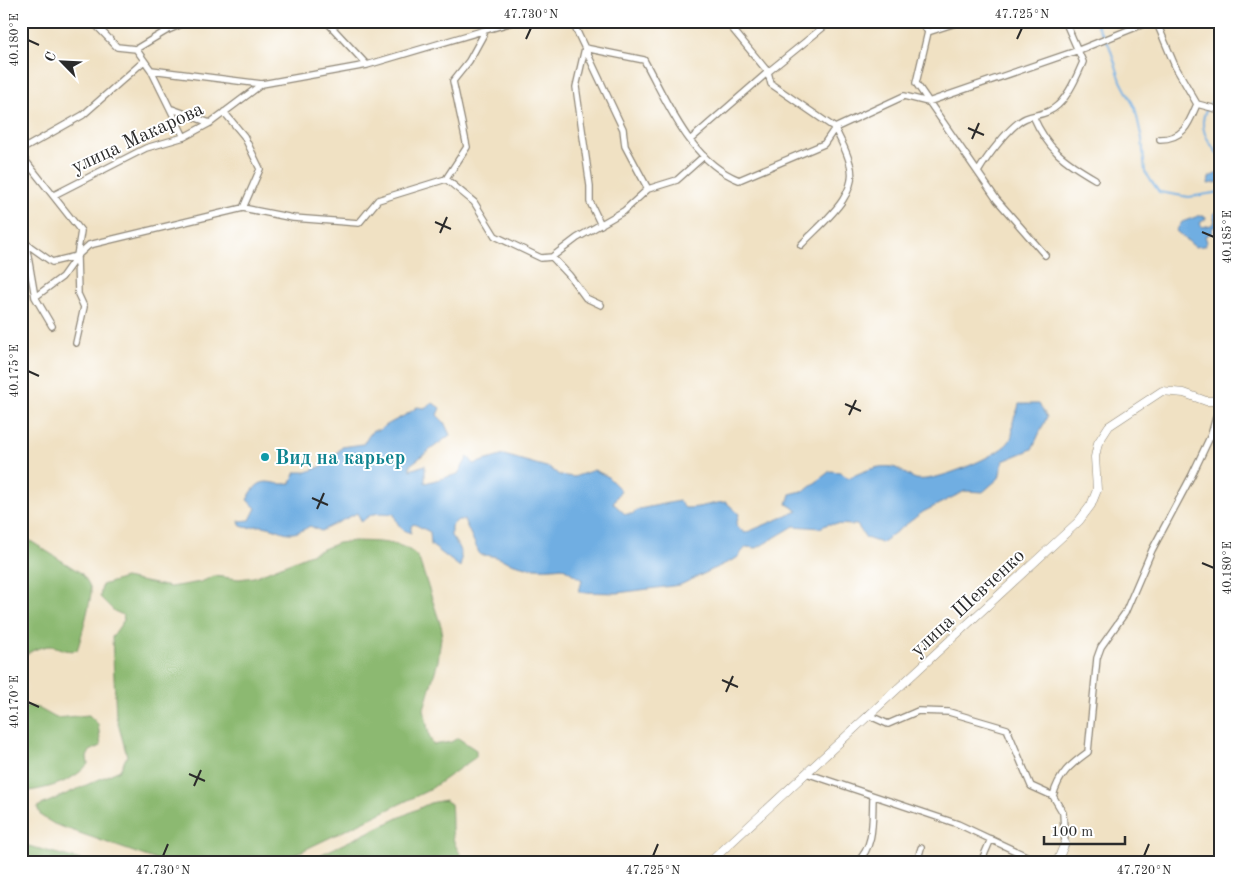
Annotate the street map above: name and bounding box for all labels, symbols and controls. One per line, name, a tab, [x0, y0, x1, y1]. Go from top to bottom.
text: 47.725°N	[995, 8, 1049, 21]
text: 47.730°N	[504, 9, 558, 21]
text: 40.180°E	[9, 13, 21, 67]
north arrow	[38, 38, 88, 88]
text: С	[43, 50, 59, 64]
street label: улица Макарова	[69, 99, 207, 178]
text: 40.185°E	[1221, 210, 1234, 264]
text: 40.175°E	[8, 344, 21, 398]
place label: Вид на карьер	[275, 449, 405, 469]
marker: Вид на карьер	[259, 451, 271, 463]
text: 40.180°E	[1222, 541, 1234, 595]
street label: улица Шевченко	[908, 546, 1029, 661]
text: 40.170°E	[9, 675, 21, 729]
scale bar	[1044, 813, 1125, 845]
text: 100 m	[1051, 825, 1093, 840]
text: 47.725°N	[626, 864, 680, 877]
text: 47.730°N	[136, 865, 190, 877]
text: 47.720°N	[1117, 865, 1171, 877]

